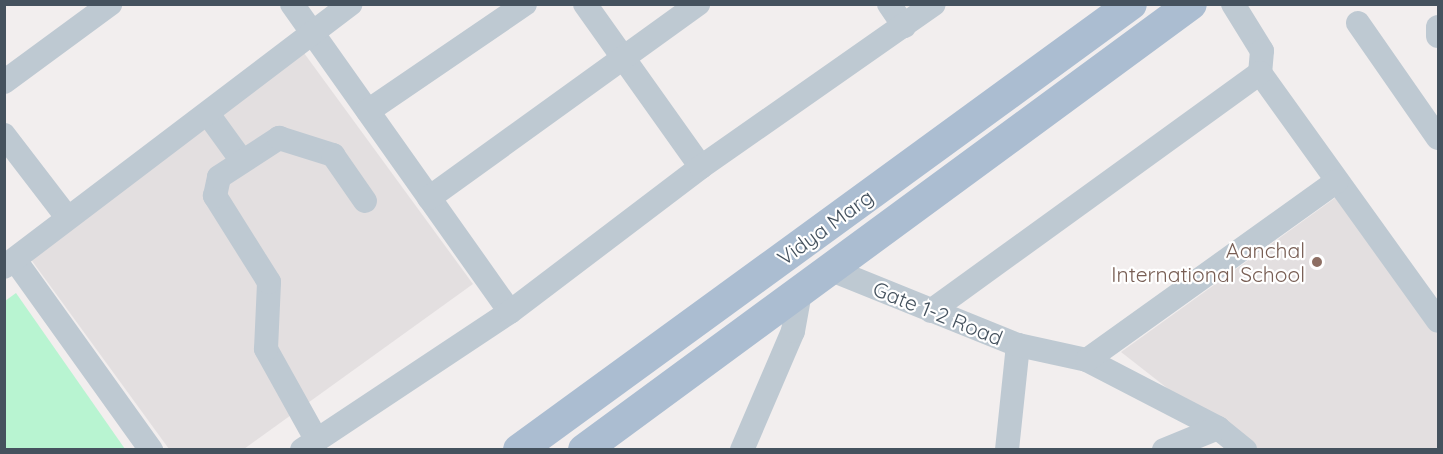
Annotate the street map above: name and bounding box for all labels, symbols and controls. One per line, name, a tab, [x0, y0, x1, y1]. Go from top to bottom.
street label: Vidya Marg	[772, 184, 878, 270]
place label: Aanchal International School	[1111, 237, 1305, 287]
marker: Aanchal International School	[1310, 255, 1324, 269]
street label: Gate 1-2 Road	[869, 276, 1007, 350]

